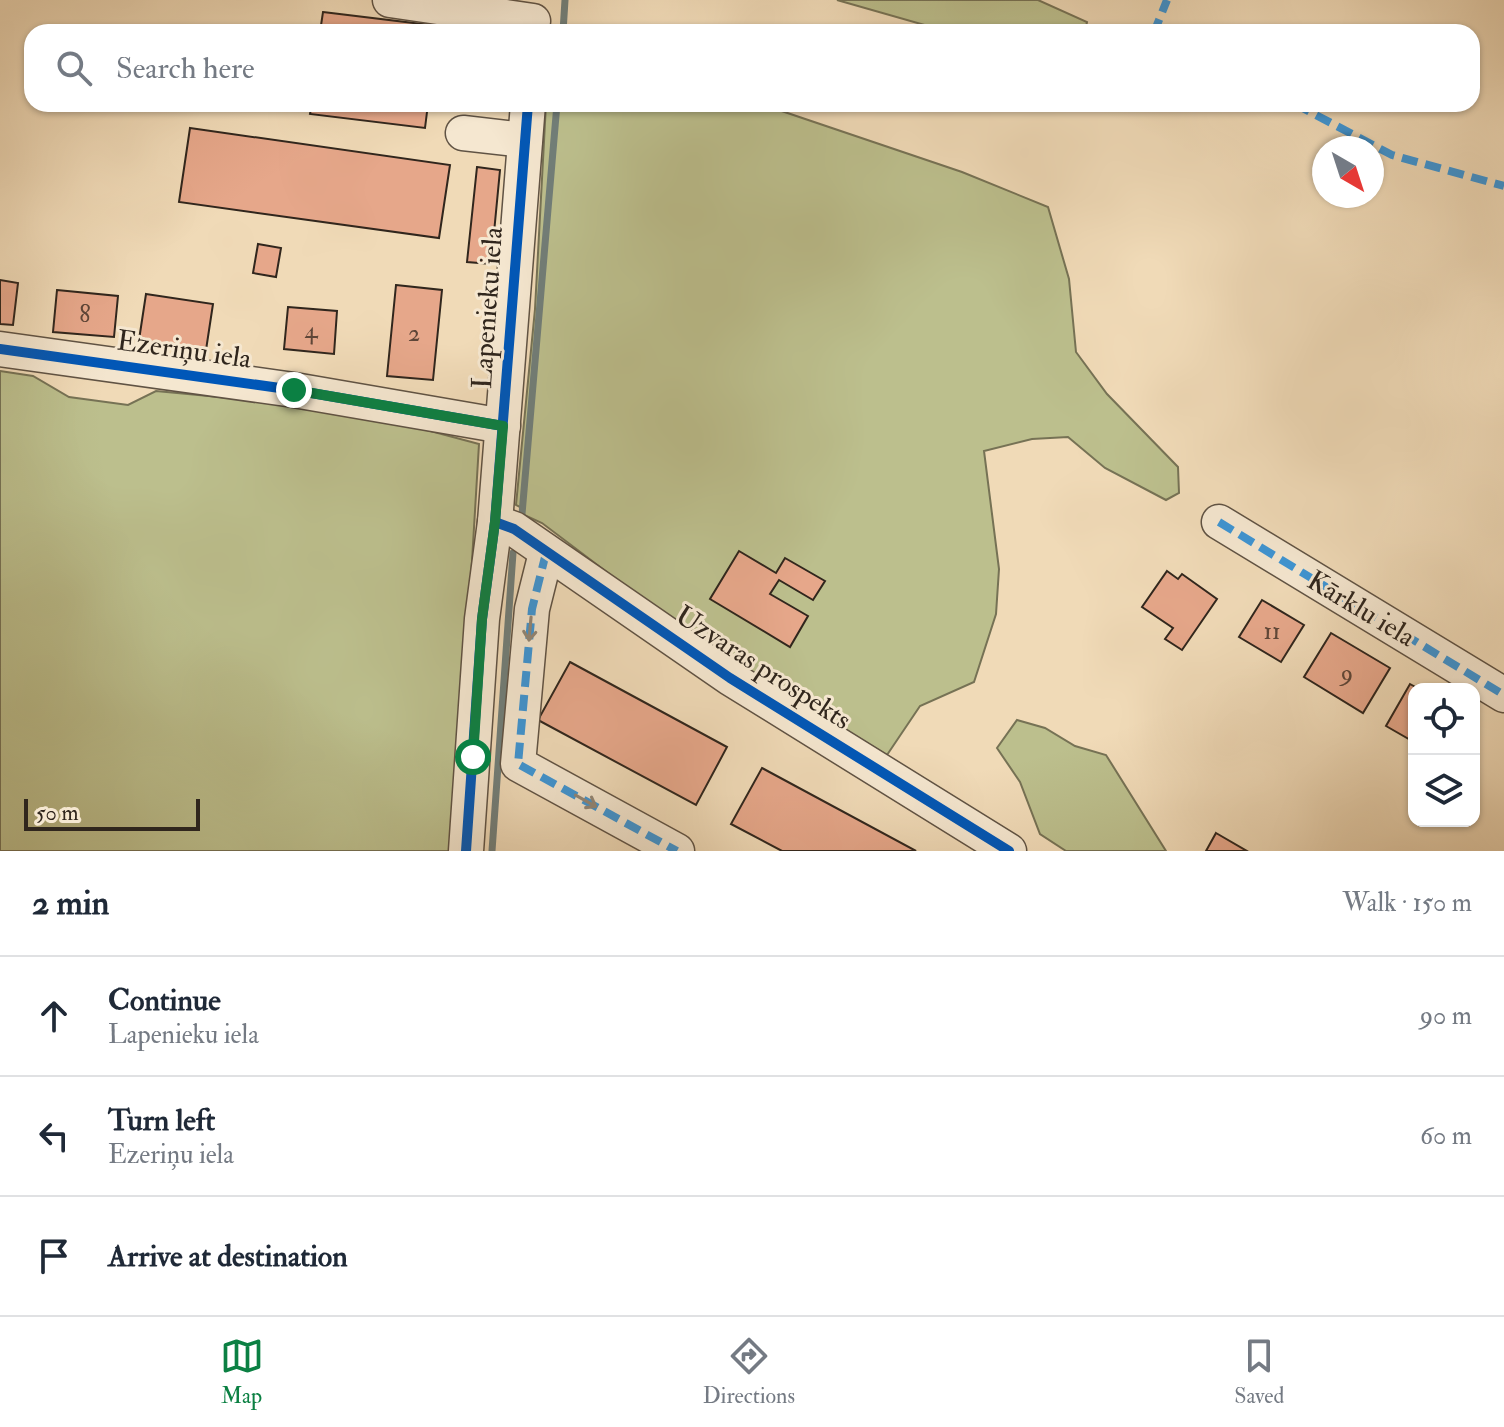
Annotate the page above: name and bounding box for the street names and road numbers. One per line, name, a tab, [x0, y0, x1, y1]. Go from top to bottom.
street label: Lapenieku iela	[465, 225, 511, 390]
street label: Ezeriņu iela	[114, 323, 254, 377]
street label: Kārklu iela	[1301, 563, 1422, 655]
street label: Uzvaras prospekts	[669, 598, 857, 738]

